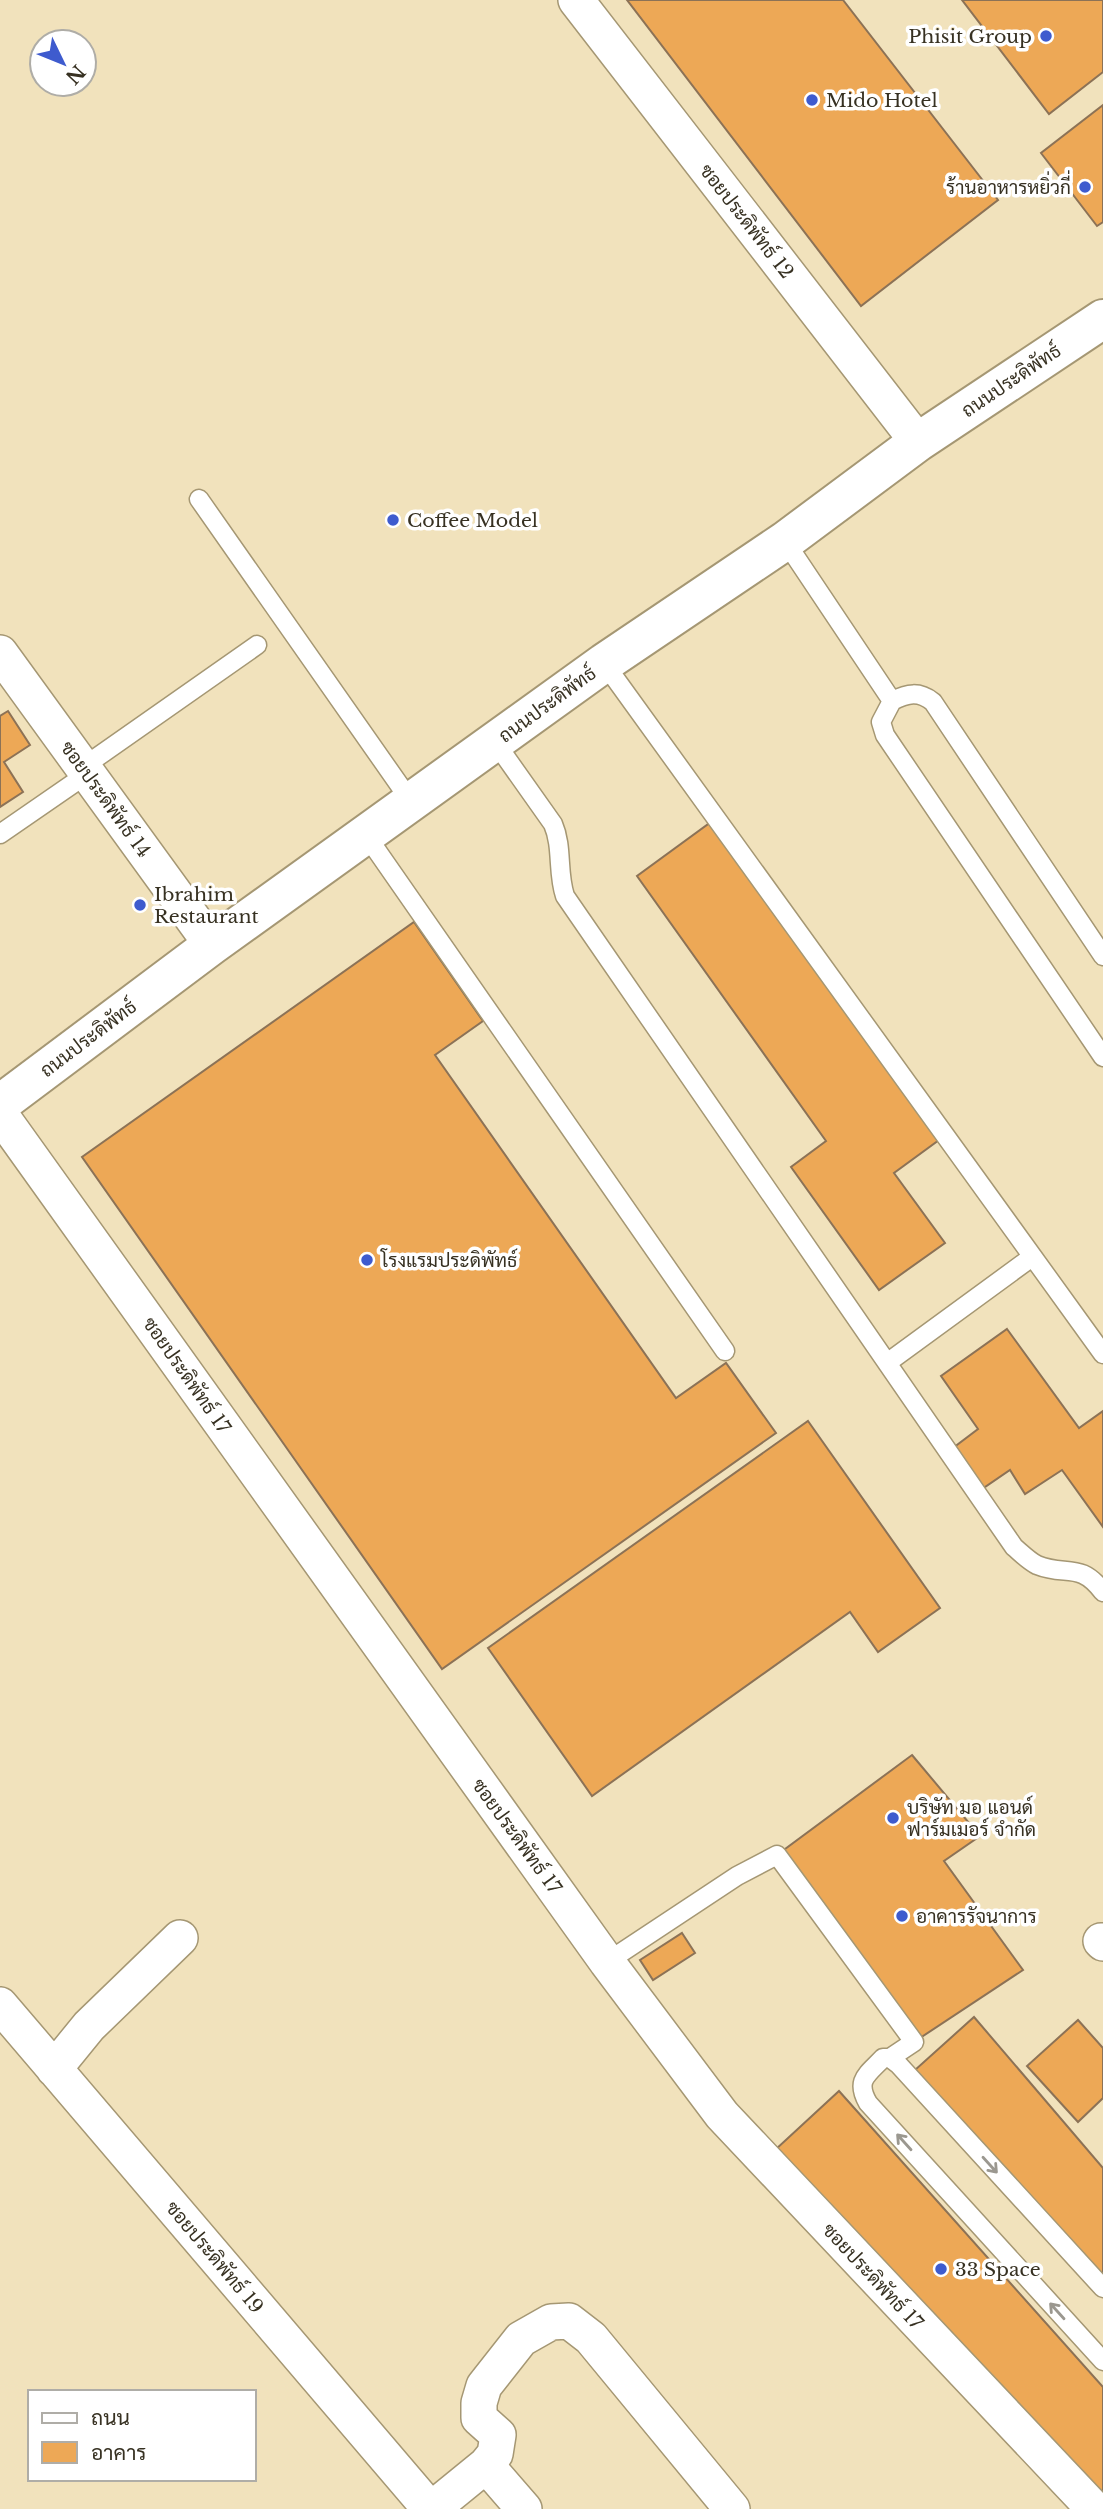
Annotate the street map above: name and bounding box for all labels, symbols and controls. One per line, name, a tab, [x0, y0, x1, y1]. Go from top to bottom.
place label: Phisit Group	[908, 25, 1032, 48]
north arrow	[28, 28, 98, 98]
marker: Phisit Group	[1038, 28, 1054, 44]
text: N	[60, 60, 90, 89]
place label: Mido Hotel	[826, 89, 938, 112]
marker: Mido Hotel	[804, 92, 820, 108]
street label: ซอยประดิพัทธ์ 12	[695, 159, 799, 283]
place label: ร้านอาหารหยิ่วกี่	[946, 170, 1071, 199]
marker: ร้านอาหารหยิ่วกี่	[1077, 179, 1093, 195]
street label: ถนนประดิพัทธ์	[957, 338, 1065, 422]
place label: Coffee Model	[407, 509, 538, 532]
marker: Coffee Model	[385, 512, 401, 528]
street label: ถนนประดิพัทธ์	[494, 661, 600, 747]
street label: ซอยประดิพัทธ์ 14	[56, 736, 156, 862]
place label: Ibrahim Restaurant	[154, 883, 259, 928]
marker: Ibrahim Restaurant	[132, 897, 148, 913]
street label: ถนนประดิพัทธ์	[35, 994, 141, 1082]
place label: โรงแรมประดิพัทธ์	[380, 1248, 517, 1272]
marker: โรงแรมประดิพัทธ์	[359, 1252, 375, 1268]
street label: ซอยประดิพัทธ์ 17	[138, 1312, 236, 1438]
street label: ซอยประดิพัทธ์ 17	[467, 1774, 567, 1899]
place label: บริษัท มอ แอนด์ ฟาร์มเมอร์ จำกัด	[907, 1795, 1036, 1841]
marker: บริษัท มอ แอนด์ ฟาร์มเมอร์ จำกัด	[885, 1810, 901, 1826]
place label: อาคารรัจนาการ	[916, 1905, 1037, 1928]
marker: อาคารรัจนาการ	[894, 1908, 910, 1924]
one-way arrow	[896, 2133, 912, 2151]
one-way arrow	[982, 2156, 998, 2174]
street label: ซอยประดิพัทธ์ 19	[161, 2196, 269, 2318]
street label: ซอยประดิพัทธ์ 17	[818, 2218, 929, 2335]
place label: 33 Space	[955, 2258, 1041, 2281]
marker: 33 Space	[933, 2261, 949, 2277]
one-way arrow	[1049, 2302, 1065, 2320]
legend	[28, 2390, 256, 2481]
text: ถนน	[91, 2405, 130, 2431]
text: อาคาร	[91, 2440, 147, 2466]

